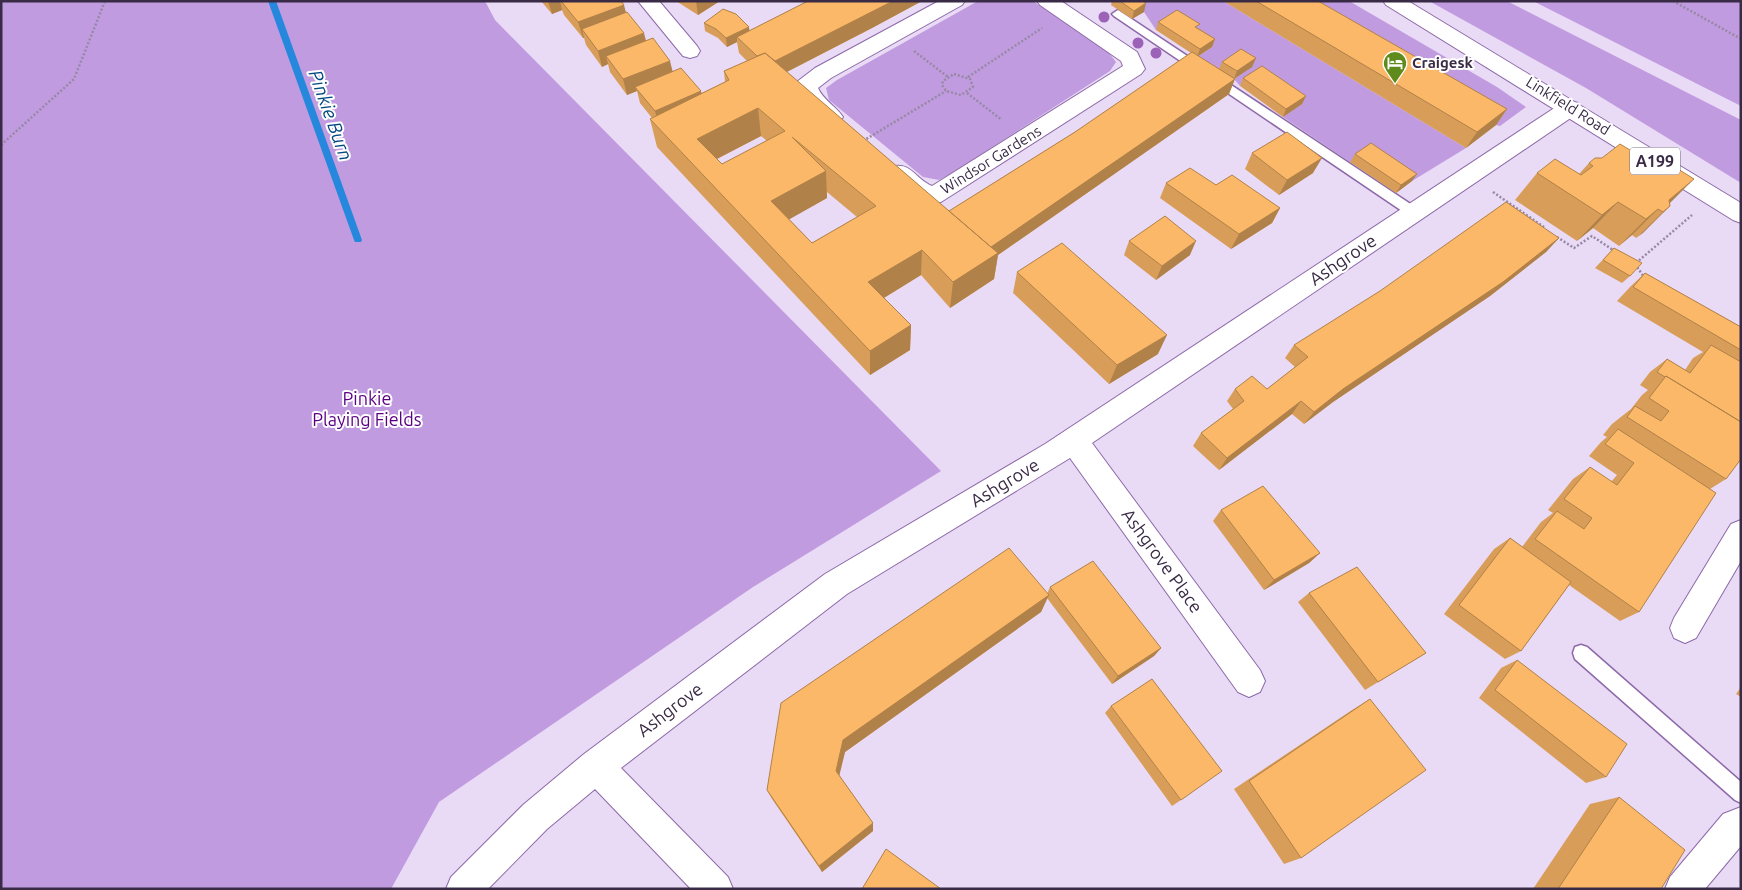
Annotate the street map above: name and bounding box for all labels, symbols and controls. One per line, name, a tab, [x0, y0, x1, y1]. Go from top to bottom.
hotel icon: Craigesk	[1382, 50, 1408, 84]
place label: Craigesk	[1412, 54, 1474, 71]
water label: Pinkie Burn	[304, 67, 358, 163]
street label: Linkfield Road	[1523, 73, 1613, 138]
street label: Windsor Gardens	[937, 122, 1044, 197]
road number: A199	[1630, 148, 1680, 175]
street label: Ashgrove	[1305, 230, 1380, 289]
park label: Pinkie Playing Fields	[312, 388, 422, 429]
street label: Ashgrove	[967, 454, 1042, 510]
street label: Ashgrove Place	[1118, 505, 1207, 616]
street label: Ashgrove	[633, 678, 706, 740]

